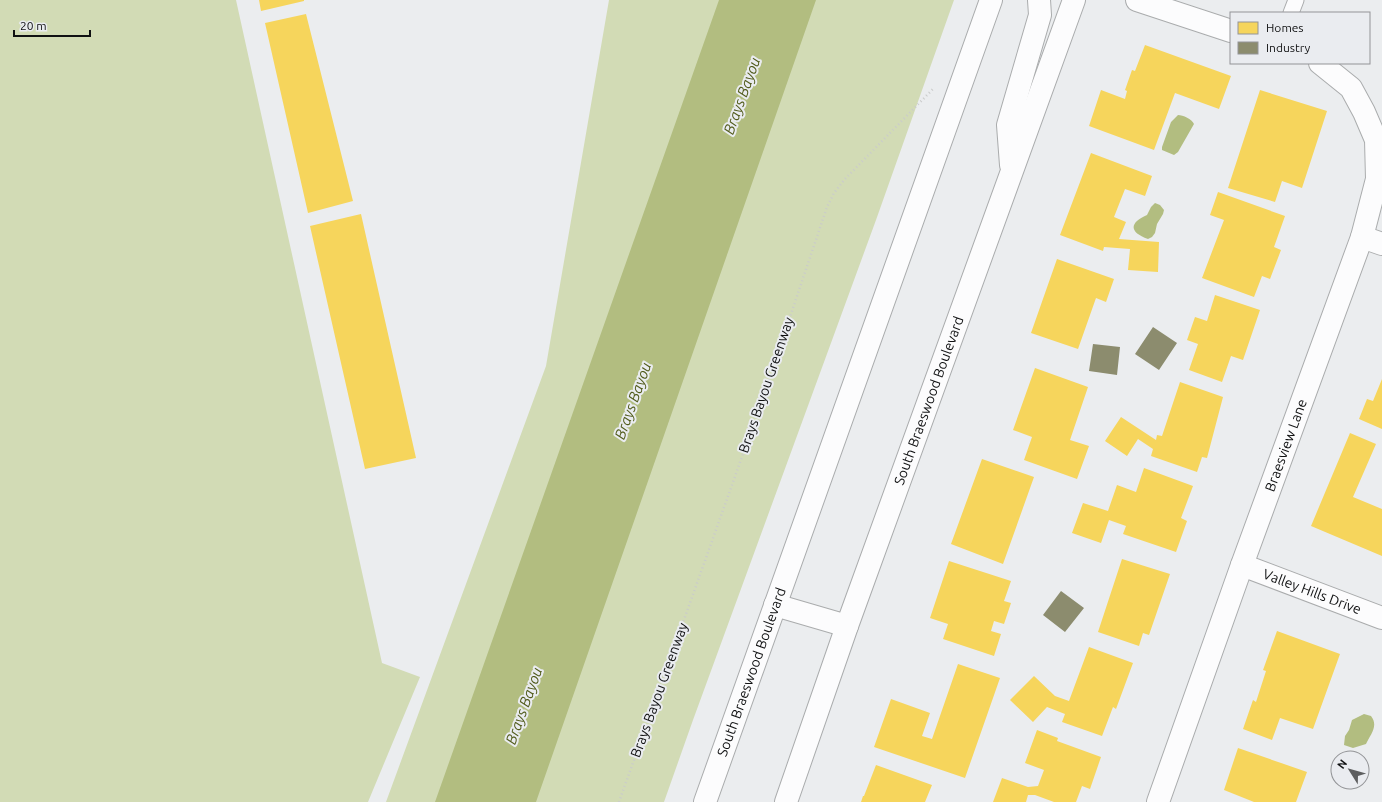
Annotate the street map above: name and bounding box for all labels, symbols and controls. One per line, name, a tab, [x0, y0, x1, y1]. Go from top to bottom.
scale bar	[14, 12, 90, 38]
legend	[1230, 12, 1370, 64]
text: 20 m	[20, 19, 47, 32]
text: Homes	[1266, 21, 1304, 34]
text: Industry	[1266, 41, 1311, 54]
water label: Brays Bayou	[720, 55, 763, 137]
street label: South Braeswood Boulevard	[891, 314, 967, 487]
street label: Brays Bayou Greenway	[735, 315, 797, 455]
water label: Brays Bayou	[611, 360, 654, 442]
street label: Braesview Lane	[1262, 397, 1310, 494]
street label: Valley Hills Drive	[1261, 566, 1364, 617]
street label: South Braeswood Boulevard	[714, 585, 789, 759]
street label: Brays Bayou Greenway	[627, 620, 691, 760]
water label: Brays Bayou	[502, 665, 545, 747]
north arrow	[1330, 750, 1370, 790]
text: N	[1335, 757, 1349, 771]

